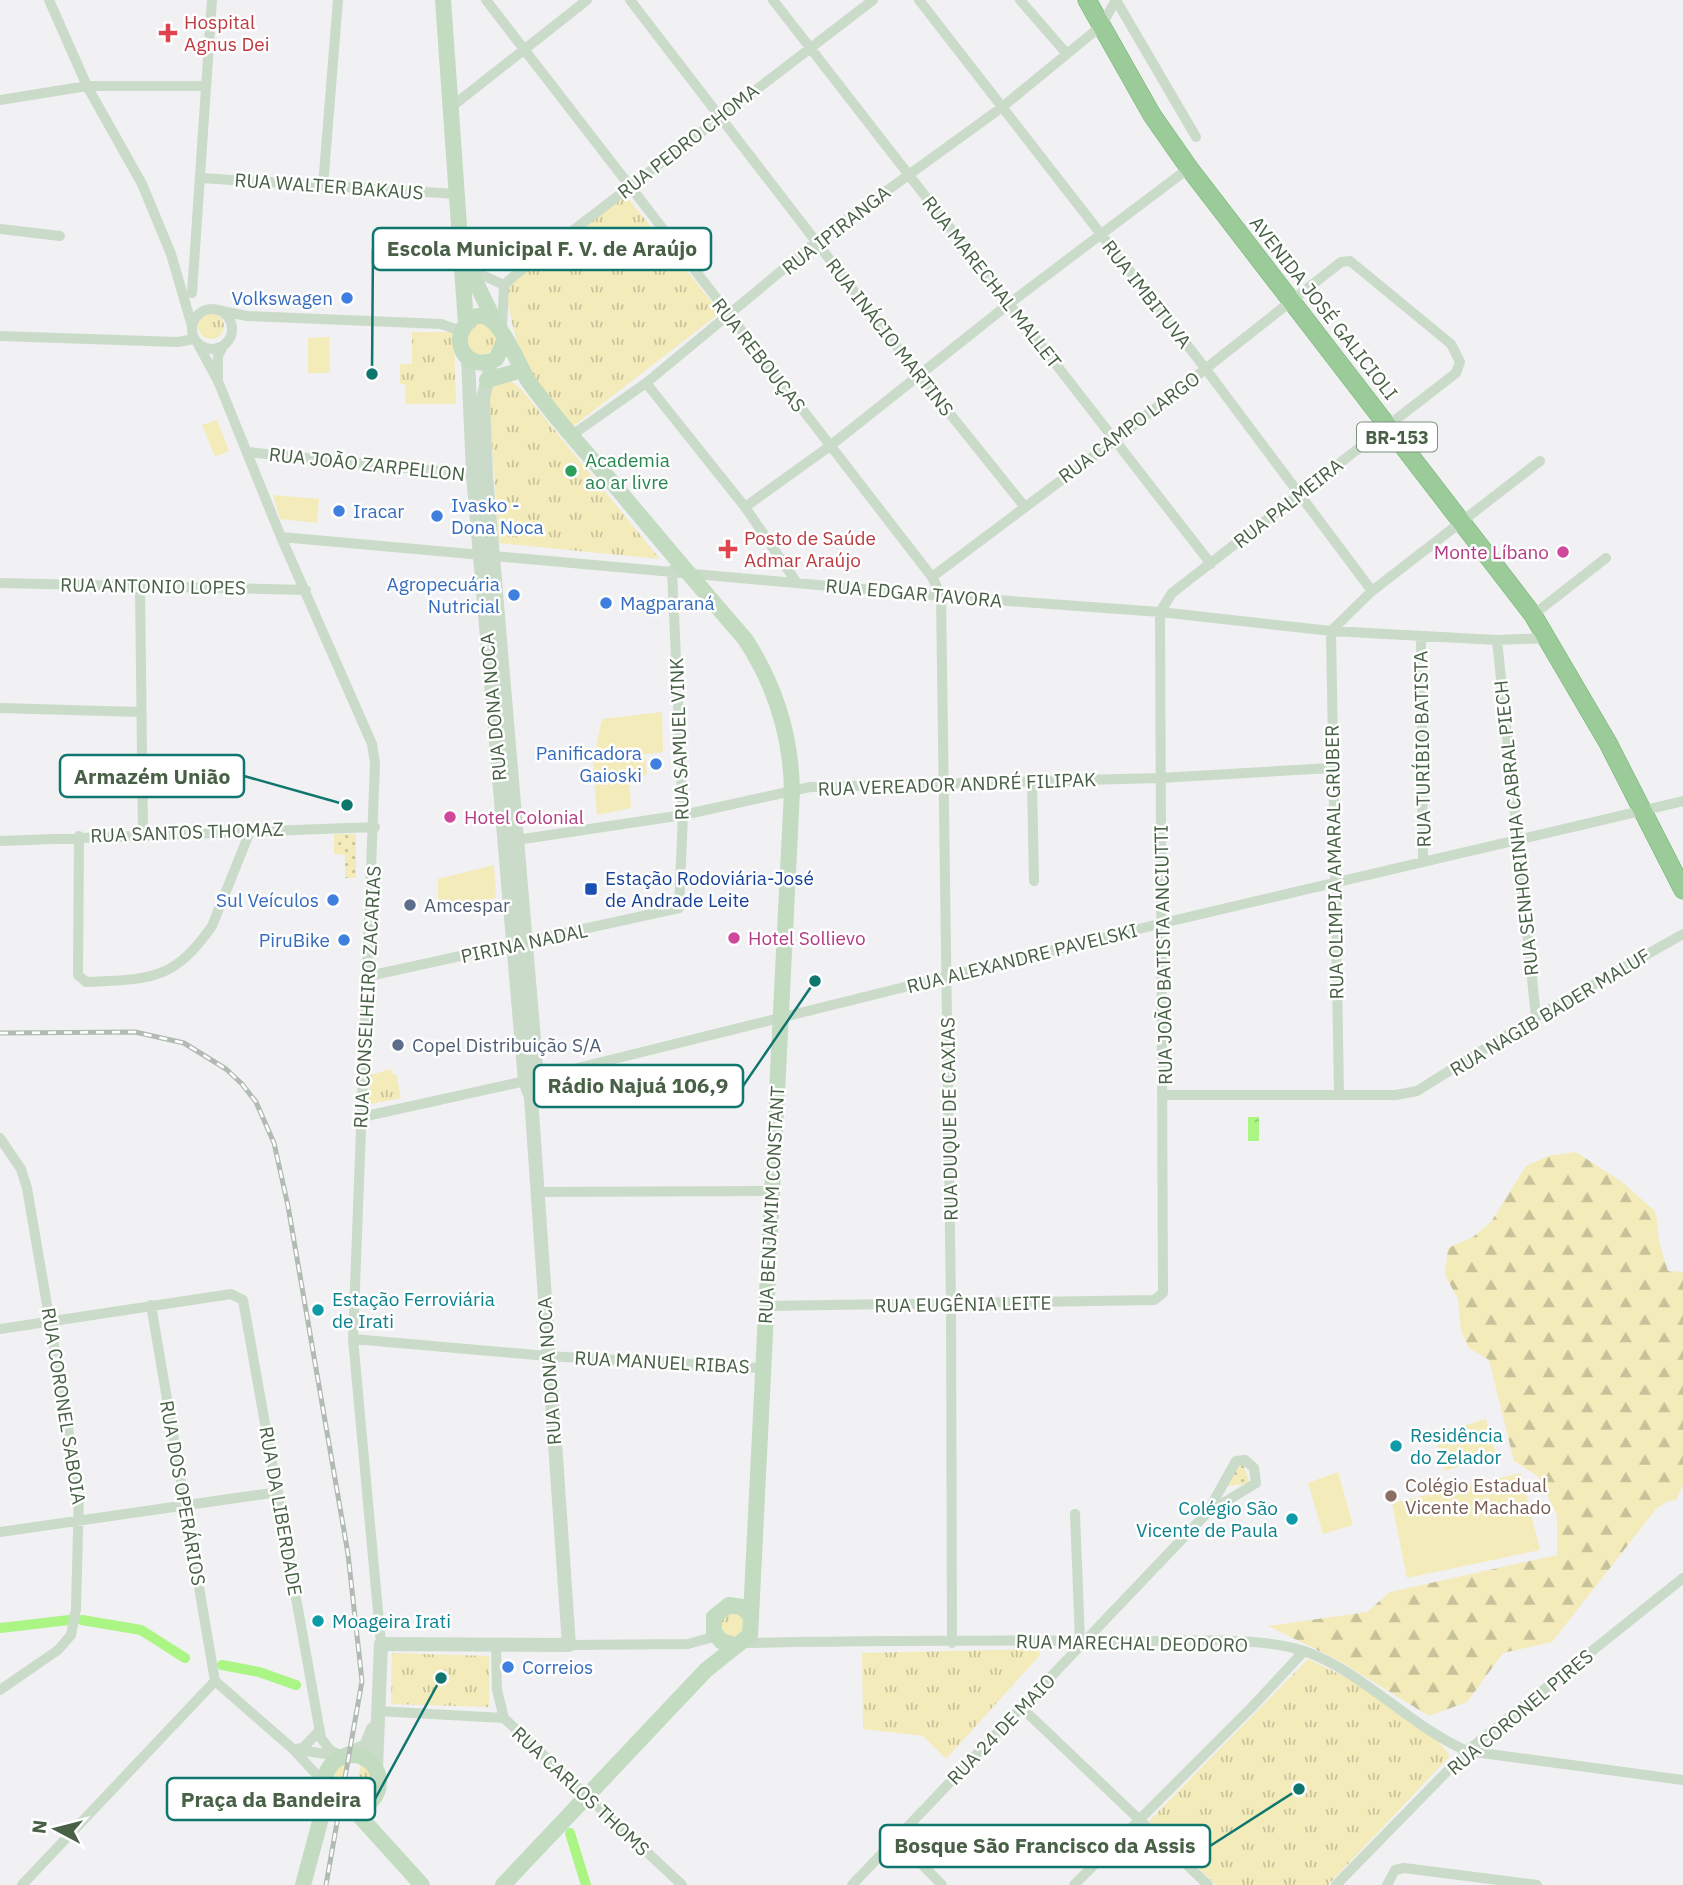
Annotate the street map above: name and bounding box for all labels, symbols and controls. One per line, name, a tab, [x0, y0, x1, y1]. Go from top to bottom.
place label: Hospital Agnus Dei	[184, 10, 269, 56]
marker: Hospital Agnus Dei	[158, 23, 178, 43]
street label: RUA PEDRO CHOMA	[613, 78, 763, 204]
street label: RUA WALTER BAKAUS	[234, 167, 424, 205]
street label: RUA IPIRANGA	[777, 180, 895, 280]
street label: RUA MARECHAL MALLET	[917, 191, 1067, 373]
street label: AVENIDA JOSÉ GALICIOLI	[1245, 211, 1403, 405]
callout: Escola Municipal F. V. de Araújo	[373, 228, 711, 270]
text: Escola Municipal F. V. de Araújo	[387, 234, 697, 262]
street label: RUA IMBITUVA	[1097, 235, 1197, 353]
street label: RUA INÁCIO MARTINS	[821, 253, 959, 421]
place label: Volkswagen	[232, 286, 333, 310]
marker: Volkswagen	[339, 290, 355, 306]
street label: RUA REBOUÇAS	[707, 293, 811, 417]
street label: RUA CAMPO LARGO	[1054, 366, 1204, 488]
road number: BR-153	[1357, 422, 1437, 452]
street label: RUA JOÃO ZARPELLON	[268, 442, 466, 486]
place label: Academia ao ar livre	[585, 448, 670, 494]
street label: RUA PALMEIRA	[1229, 453, 1347, 553]
marker: Academia ao ar livre	[563, 463, 579, 479]
place label: Ivasko - Dona Noca	[451, 493, 544, 539]
place label: Iracar	[353, 499, 404, 523]
marker: Iracar	[331, 503, 347, 519]
marker: Ivasko - Dona Noca	[429, 508, 445, 524]
place label: Posto de Saúde Admar Araújo	[744, 526, 876, 572]
marker: Posto de Saúde Admar Araújo	[718, 539, 738, 559]
place label: Monte Líbano	[1434, 540, 1549, 564]
marker: Monte Líbano	[1555, 544, 1571, 560]
street label: RUA ANTONIO LOPES	[60, 572, 246, 600]
place label: Agropecuária Nutricial	[386, 572, 500, 618]
street label: RUA EDGAR TAVORA	[825, 573, 1003, 613]
marker: Agropecuária Nutricial	[506, 587, 522, 603]
place label: Magparaná	[620, 591, 715, 615]
marker: Magparaná	[598, 595, 614, 611]
street label: RUA DONA NOCA	[475, 632, 511, 782]
street label: RUA TURÍBIO BATISTA	[1408, 650, 1436, 848]
street label: RUA SAMUEL VINK	[664, 657, 694, 821]
street label: RUA SENHORINHA CABRAL PIECH	[1489, 679, 1543, 977]
street label: RUA OLIMPIA AMARAL GRUBER	[1320, 724, 1348, 1000]
place label: Panificadora Gaioski	[536, 741, 642, 787]
callout: Armazém União	[60, 755, 244, 797]
marker: Panificadora Gaioski	[648, 756, 664, 772]
text: Armazém União	[74, 762, 230, 790]
street label: RUA VEREADOR ANDRÉ FILIPAK	[817, 767, 1097, 801]
place label: Hotel Colonial	[464, 805, 584, 829]
marker: Hotel Colonial	[442, 809, 458, 825]
street label: RUA SANTOS THOMAZ	[90, 817, 284, 847]
street label: RUA JOÃO BATISTA ANCIUTTI	[1149, 825, 1177, 1085]
street label: RUA CONSELHEIRO ZACARIAS	[348, 865, 386, 1129]
place label: Estação Rodoviária-José de Andrade Leite	[605, 866, 814, 912]
marker: Estação Rodoviária-José de Andrade Leite	[583, 881, 599, 897]
place label: Sul Veículos	[216, 888, 319, 912]
marker: Sul Veículos	[325, 892, 341, 908]
place label: Amcespar	[424, 893, 510, 917]
marker: Amcespar	[402, 897, 418, 913]
street label: PIRINA NADAL	[459, 918, 589, 968]
street label: RUA ALEXANDRE PAVELSKI	[904, 918, 1140, 998]
place label: Hotel Sollievo	[748, 926, 866, 950]
place label: PiruBike	[259, 928, 330, 952]
marker: Hotel Sollievo	[726, 930, 742, 946]
marker: PiruBike	[336, 932, 352, 948]
street label: RUA NAGIB BADER MALUF	[1446, 943, 1654, 1081]
street label: RUA DUQUE DE CAXIAS	[935, 1017, 963, 1221]
place label: Copel Distribuição S/A	[412, 1033, 601, 1057]
marker: Copel Distribuição S/A	[390, 1037, 406, 1053]
callout: Rádio Najuá 106,9	[534, 1065, 743, 1107]
text: Rádio Najuá 106,9	[548, 1071, 728, 1099]
street label: RUA BENJAMIM CONSTANT	[753, 1085, 789, 1325]
place label: Estação Ferroviária de Irati	[332, 1287, 495, 1333]
street label: RUA EUGÊNIA LEITE	[874, 1290, 1052, 1318]
street label: RUA DONA NOCA	[532, 1296, 566, 1446]
marker: Estação Ferroviária de Irati	[310, 1302, 326, 1318]
street label: RUA CORONEL SABOIA	[37, 1306, 91, 1506]
street label: RUA MANUEL RIBAS	[574, 1345, 750, 1379]
street label: RUA DOS OPERÁRIOS	[155, 1399, 211, 1587]
place label: Residência do Zelador	[1410, 1423, 1503, 1469]
street label: RUA DA LIBERDADE	[254, 1424, 308, 1598]
marker: Residência do Zelador	[1388, 1438, 1404, 1454]
place label: Colégio Estadual Vicente Machado	[1405, 1473, 1551, 1519]
marker: Colégio Estadual Vicente Machado	[1383, 1488, 1399, 1504]
place label: Colégio São Vicente de Paula	[1136, 1496, 1278, 1542]
marker: Colégio São Vicente de Paula	[1284, 1511, 1300, 1527]
place label: Moageira Irati	[332, 1609, 451, 1633]
marker: Moageira Irati	[310, 1613, 326, 1629]
street label: RUA MARECHAL DEODORO	[1016, 1629, 1248, 1657]
street label: RUA CORONEL PIRES	[1442, 1644, 1598, 1780]
place label: Correios	[522, 1655, 593, 1679]
marker: Correios	[500, 1659, 516, 1675]
street label: RUA 24 DE MAIO	[942, 1668, 1060, 1790]
street label: RUA CARLOS THOMS	[507, 1721, 655, 1861]
callout: Praça da Bandeira	[167, 1778, 375, 1820]
text: Praça da Bandeira	[181, 1785, 361, 1813]
north arrow	[21, 1794, 91, 1864]
text: N	[26, 1819, 52, 1835]
callout: Bosque São Francisco da Assis	[880, 1825, 1210, 1867]
text: Bosque São Francisco da Assis	[894, 1831, 1196, 1859]

